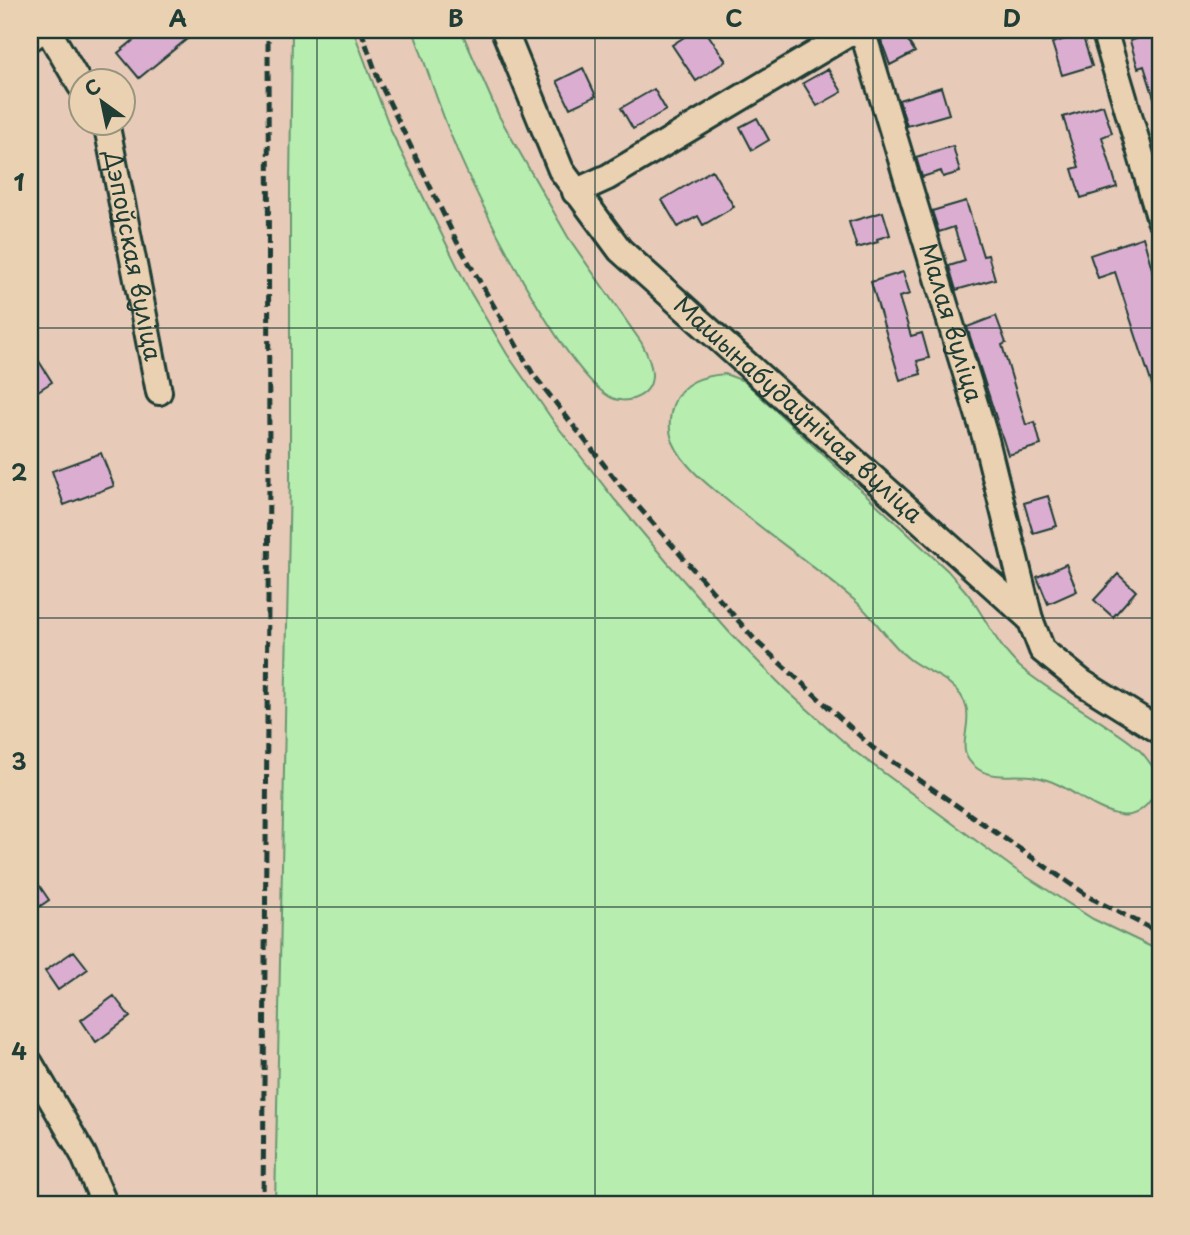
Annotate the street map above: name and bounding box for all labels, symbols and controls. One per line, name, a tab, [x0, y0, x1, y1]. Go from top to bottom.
text: A	[169, 0, 187, 35]
text: B	[448, 0, 464, 35]
text: C	[725, 0, 743, 35]
text: D	[1003, 0, 1021, 35]
north arrow	[66, 66, 136, 136]
text: С	[79, 71, 106, 103]
street label: Дэпоўская вуліца	[96, 146, 173, 364]
text: 1	[14, 164, 25, 199]
street label: Малая вуліца	[911, 238, 994, 407]
street label: Машынабудаўнічая вуліца	[667, 287, 932, 531]
text: 2	[11, 454, 27, 489]
text: 3	[11, 743, 27, 778]
text: 4	[11, 1033, 27, 1068]

